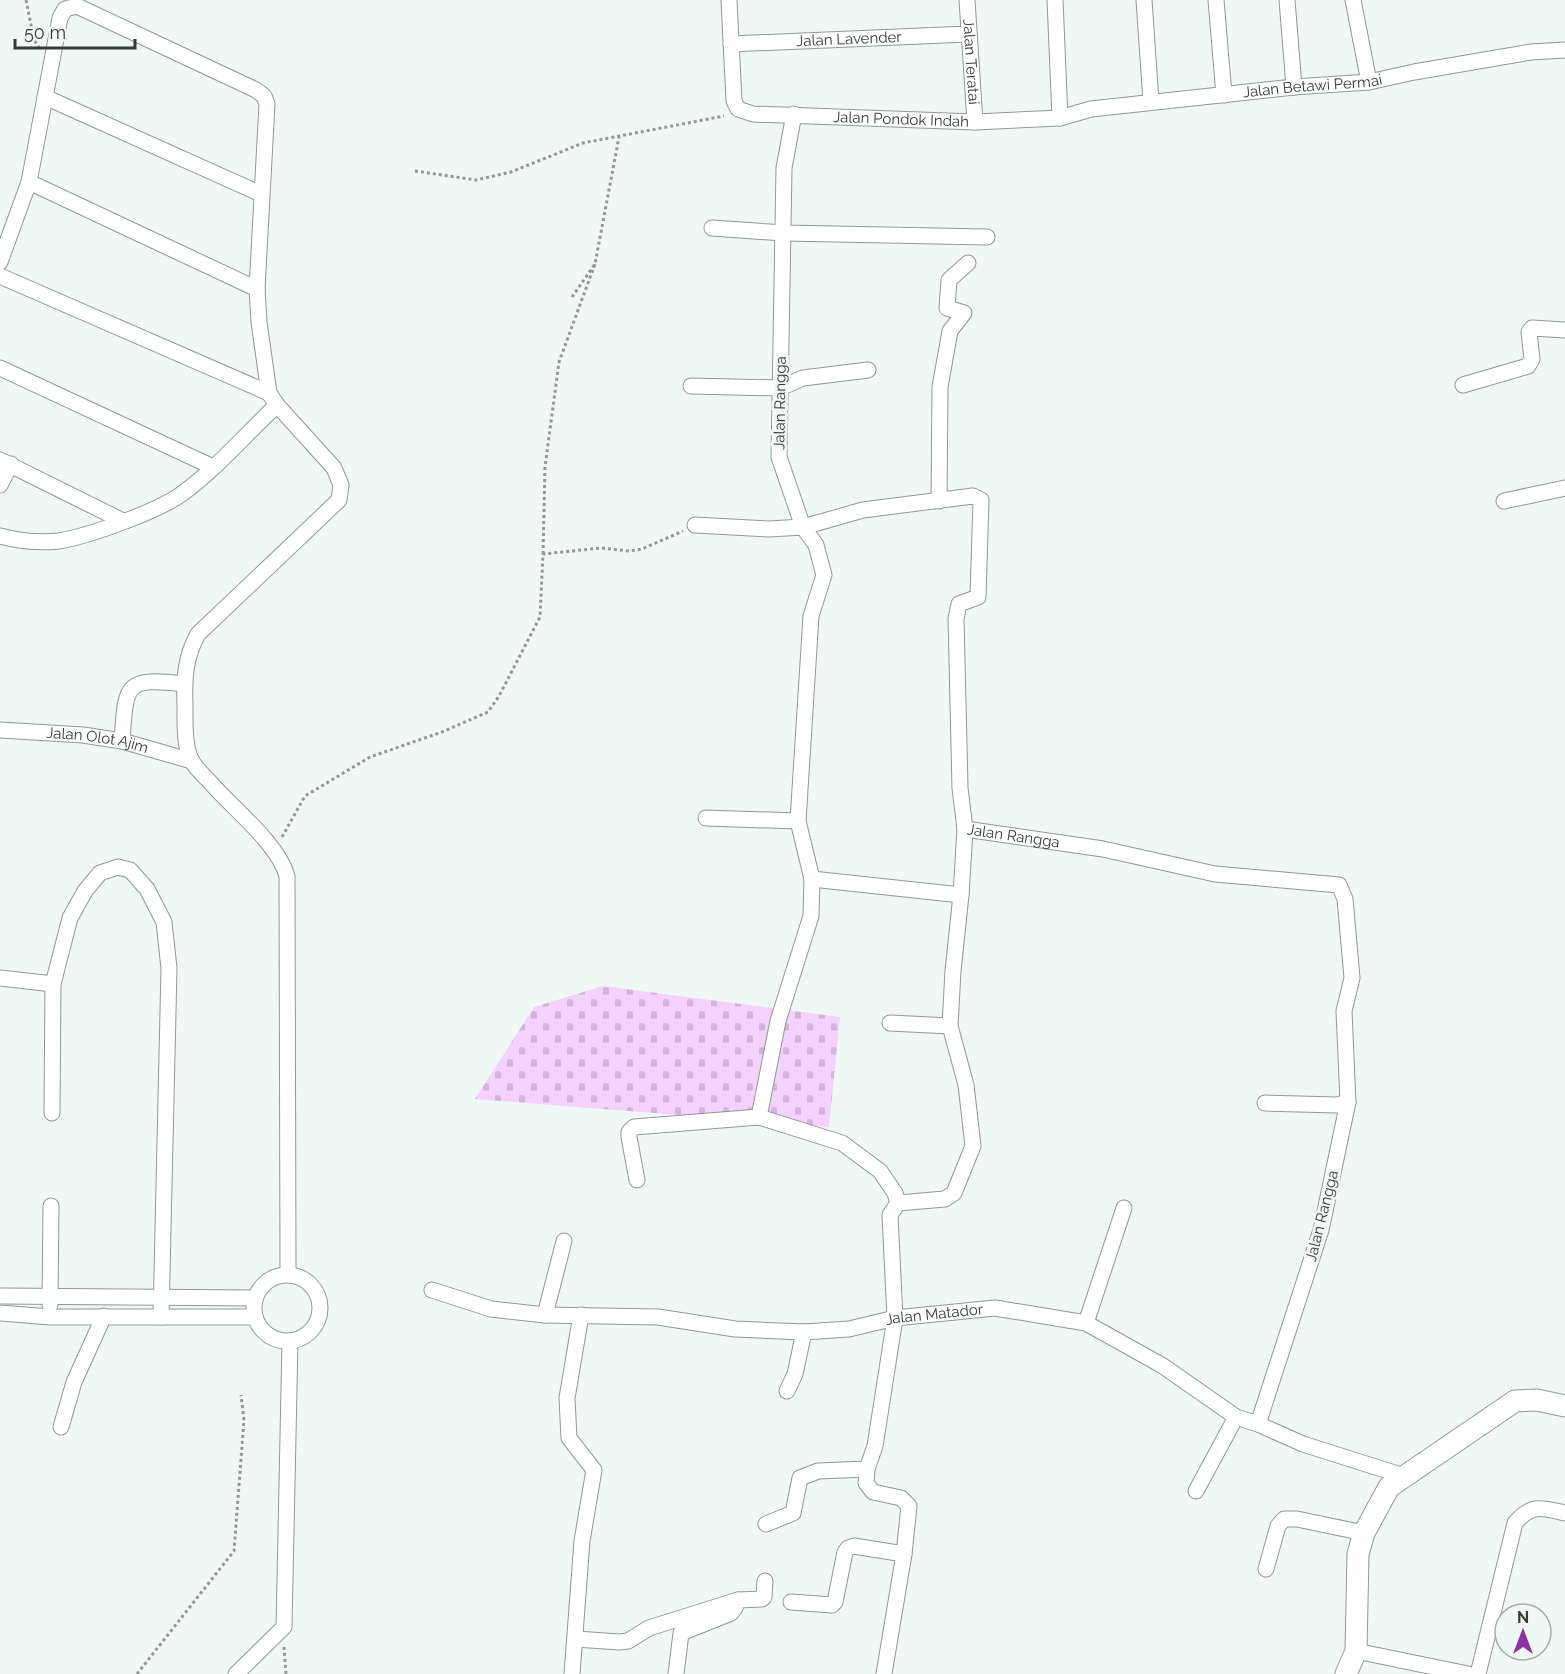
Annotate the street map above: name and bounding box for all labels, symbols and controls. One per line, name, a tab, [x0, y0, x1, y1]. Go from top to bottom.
scale bar	[15, 12, 135, 50]
street label: Jalan Teratai	[959, 18, 983, 105]
text: 50 m	[24, 22, 66, 43]
street label: Jalan Lavender	[796, 28, 903, 50]
street label: Jalan Betawi Permai	[1242, 70, 1384, 101]
street label: Jalan Pondok Indah	[833, 108, 969, 131]
street label: Jalan Rangga	[770, 356, 790, 450]
street label: Jalan Olot Ajim	[46, 724, 150, 757]
street label: Jalan Rangga	[966, 820, 1061, 852]
street label: Jalan Rangga	[1302, 1169, 1342, 1263]
street label: Jalan Matador	[883, 1300, 985, 1329]
north arrow	[1493, 1602, 1553, 1662]
text: N	[1517, 1608, 1529, 1627]

